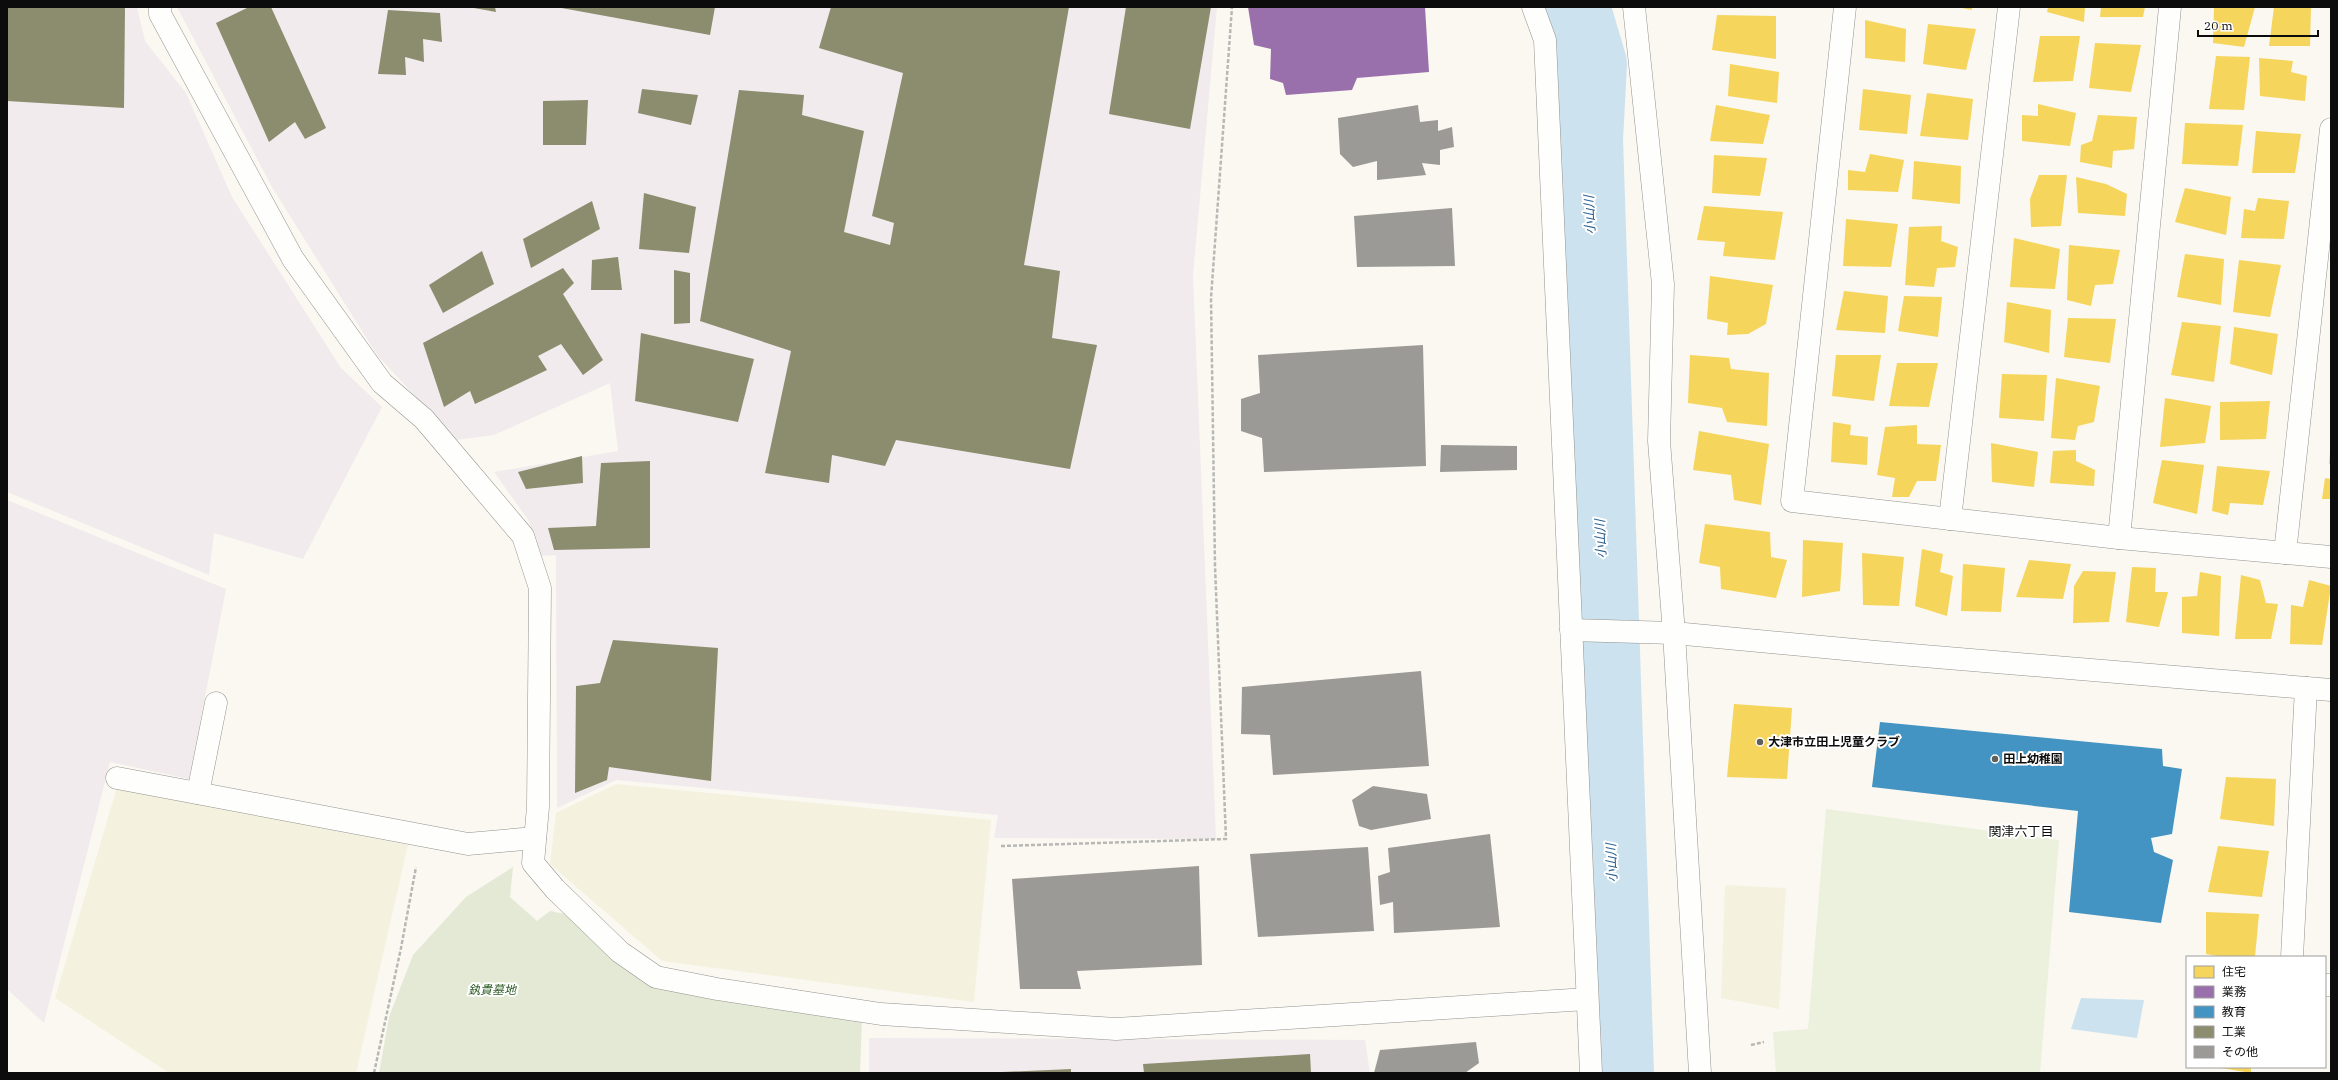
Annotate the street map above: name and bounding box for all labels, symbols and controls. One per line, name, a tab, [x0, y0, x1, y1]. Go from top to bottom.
scale bar	[2198, 12, 2318, 38]
text: 20 m	[2204, 18, 2233, 33]
water label: 小山川	[1580, 193, 1599, 235]
water label: 小山川	[1591, 517, 1610, 559]
place label: 大津市立田上児童クラブ	[1768, 734, 1900, 749]
marker: 大津市立田上児童クラブ	[1755, 737, 1765, 747]
place label: 田上幼稚園	[2003, 751, 2063, 766]
marker: 田上幼稚園	[1990, 754, 2000, 764]
district label: 関津六丁目	[1988, 823, 2054, 840]
water label: 小山川	[1602, 841, 1621, 883]
legend	[2186, 956, 2326, 1068]
text: 住宅	[2222, 964, 2246, 979]
park label: 釻貴墓地	[468, 982, 518, 997]
text: 業務	[2222, 984, 2246, 999]
text: 教育	[2222, 1004, 2246, 1019]
text: 工業	[2222, 1024, 2246, 1039]
text: その他	[2222, 1044, 2258, 1059]

